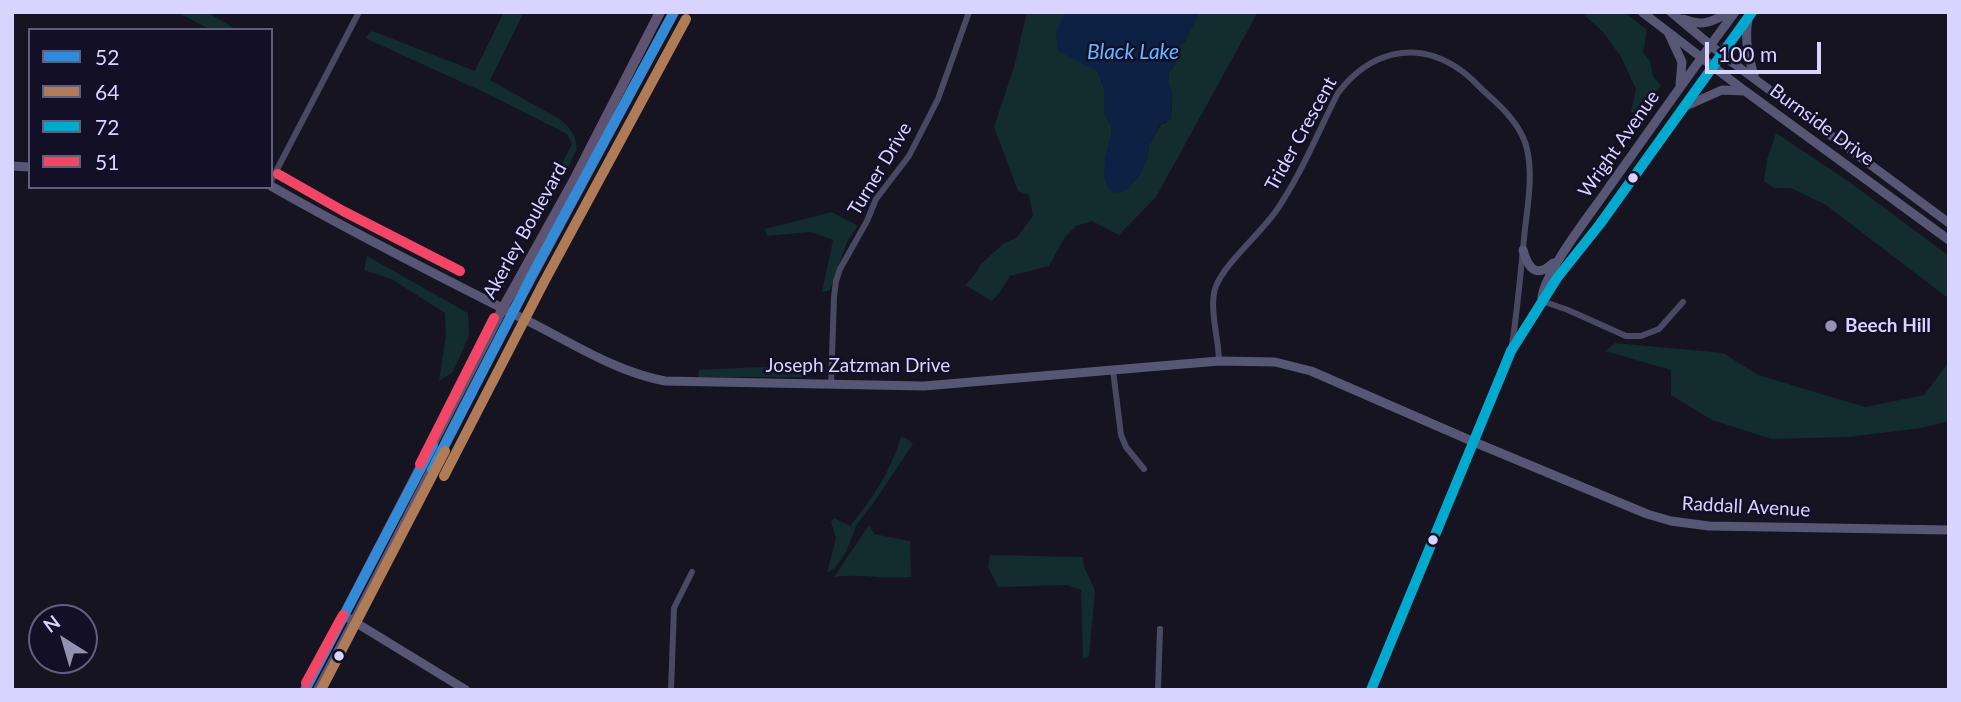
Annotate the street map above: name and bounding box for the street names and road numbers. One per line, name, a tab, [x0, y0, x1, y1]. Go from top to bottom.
street label: Trider Crescent	[1260, 73, 1342, 195]
street label: Burnside Drive	[1765, 79, 1879, 171]
street label: Wright Avenue	[1574, 86, 1664, 202]
street label: Turner Drive	[843, 118, 917, 220]
street label: Akerley Boulevard	[478, 159, 572, 303]
street label: Joseph Zatzman Drive	[766, 355, 950, 377]
street label: Raddall Avenue	[1681, 492, 1811, 522]

